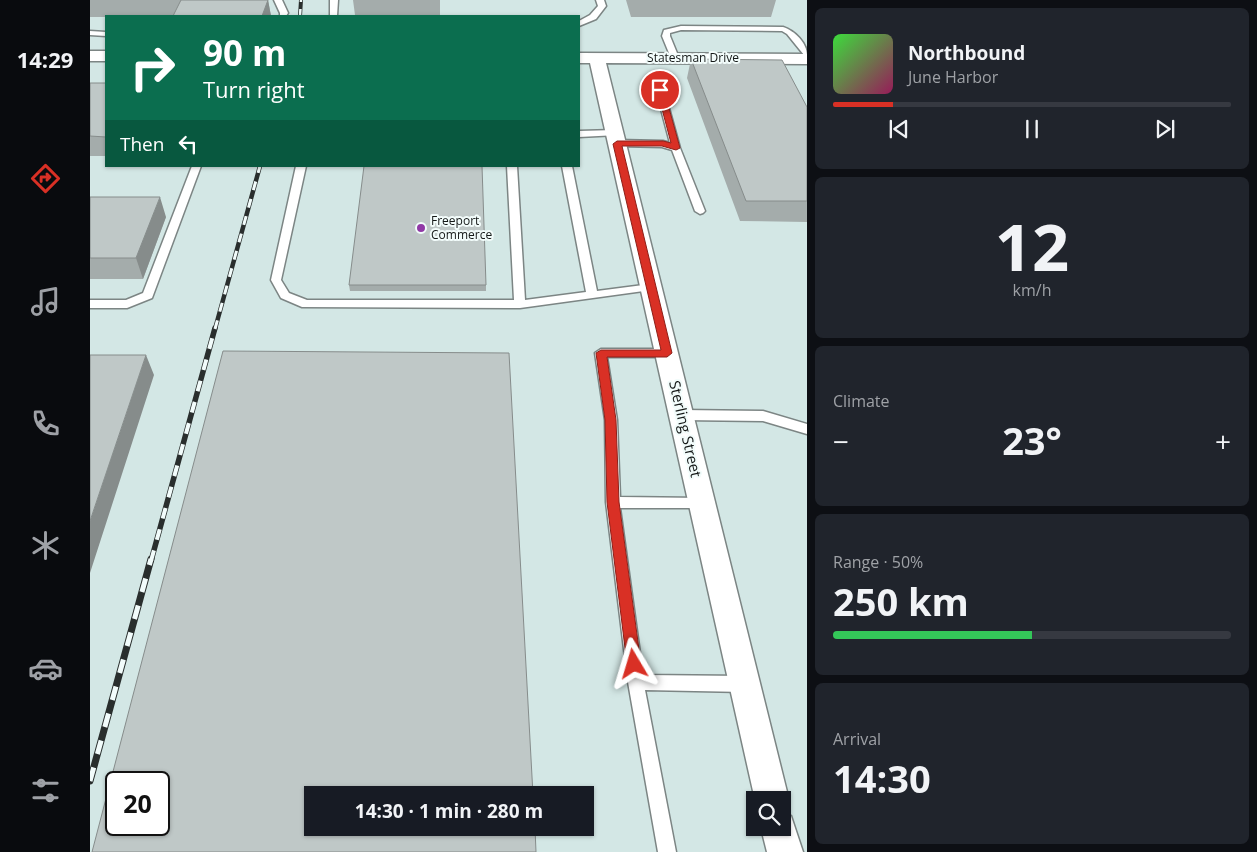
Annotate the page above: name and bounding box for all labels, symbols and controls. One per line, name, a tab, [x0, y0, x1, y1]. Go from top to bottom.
text: 90 m	[203, 29, 286, 76]
icon: right	[120, 35, 185, 100]
text: Northbound	[908, 40, 1025, 66]
text: 14:29	[17, 44, 73, 74]
street label: Statesman Drive	[647, 49, 739, 66]
text: June Harbor	[908, 66, 998, 88]
pin	[639, 69, 681, 111]
text: Turn right	[203, 74, 305, 104]
icon: arrive	[646, 76, 674, 104]
icon: previous	[885, 115, 913, 143]
icon: pause	[1018, 115, 1046, 143]
icon: next	[1151, 115, 1179, 143]
icon: left	[174, 130, 202, 158]
text: Then	[120, 131, 164, 157]
icon: directions	[28, 161, 63, 196]
text: 12	[995, 202, 1069, 290]
place label: Freeport Commerce	[431, 212, 492, 243]
marker: Freeport Commerce	[415, 222, 427, 234]
text: km/h	[1013, 279, 1051, 301]
icon: music	[28, 284, 63, 319]
street label: Sterling Street	[665, 378, 707, 479]
text: Climate	[833, 390, 890, 412]
icon: phone	[28, 406, 63, 441]
text: 23°	[1002, 414, 1062, 466]
text: −	[833, 422, 849, 460]
text: +	[1215, 422, 1231, 460]
icon: climate	[28, 528, 63, 563]
text: Range · 50%	[833, 551, 923, 573]
text: 250 km	[833, 575, 969, 627]
position arrow	[607, 637, 659, 689]
icon: car	[28, 651, 63, 686]
text: Arrival	[833, 728, 881, 750]
text: 14:30	[833, 752, 931, 804]
speed limit sign: 20	[105, 771, 170, 836]
icon: filters	[28, 773, 63, 808]
map controls	[746, 791, 791, 836]
button: search	[746, 791, 791, 836]
text: 14:30 · 1 min · 280 m	[355, 798, 543, 824]

